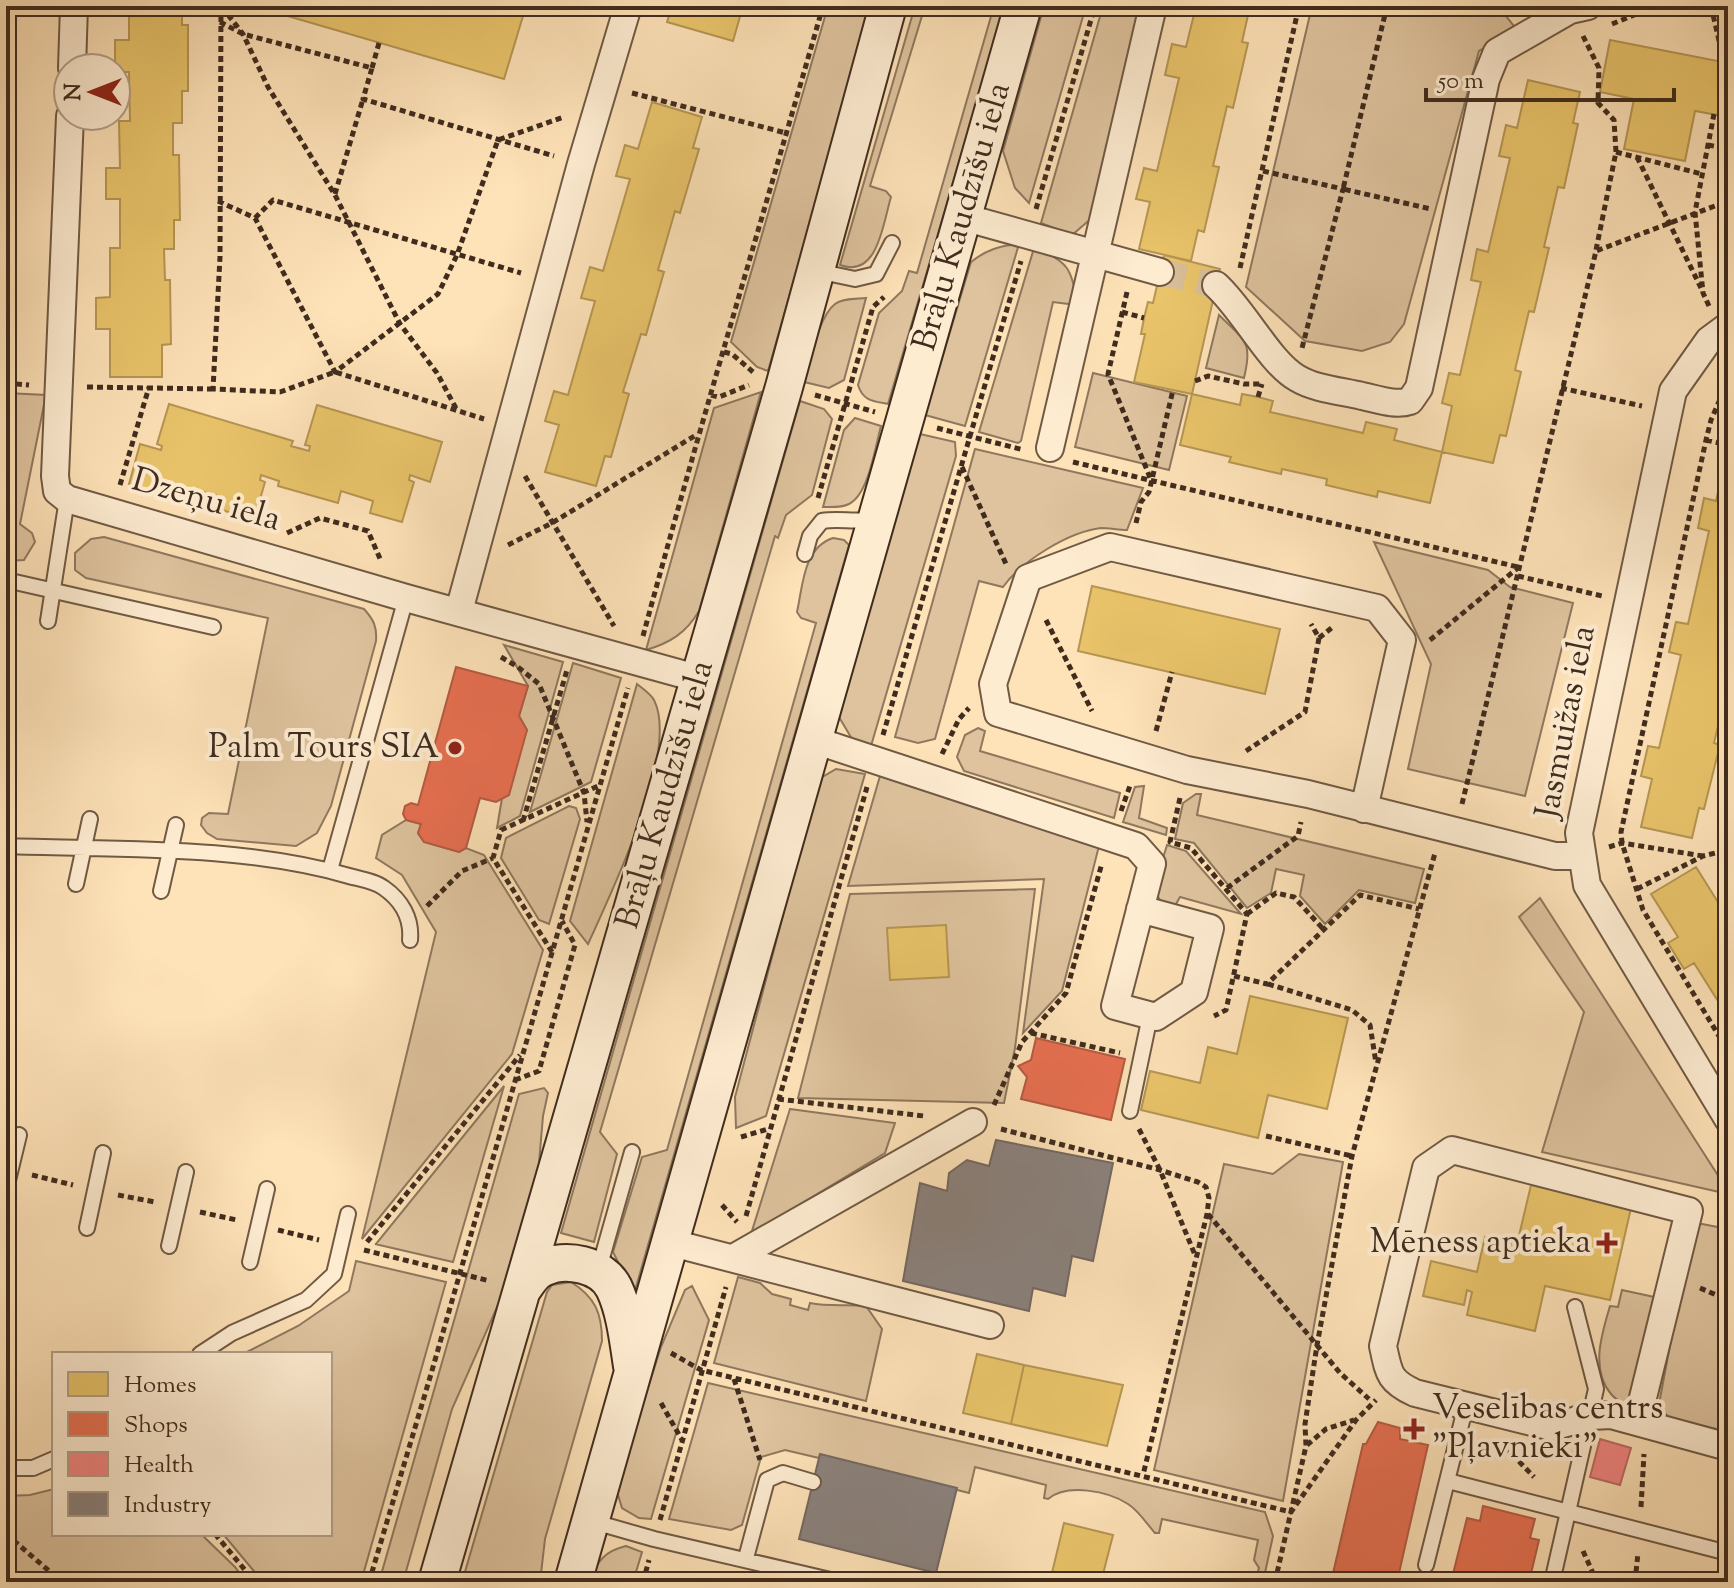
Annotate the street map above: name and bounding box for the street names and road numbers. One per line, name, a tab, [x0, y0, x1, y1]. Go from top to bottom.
street label: Brāļu Kaudzīšu iela	[901, 77, 1025, 357]
street label: Dzeņu iela	[126, 456, 286, 546]
street label: Jasmuižas iela	[1524, 621, 1610, 825]
street label: Brāļu Kaudzīšu iela	[604, 655, 728, 935]

